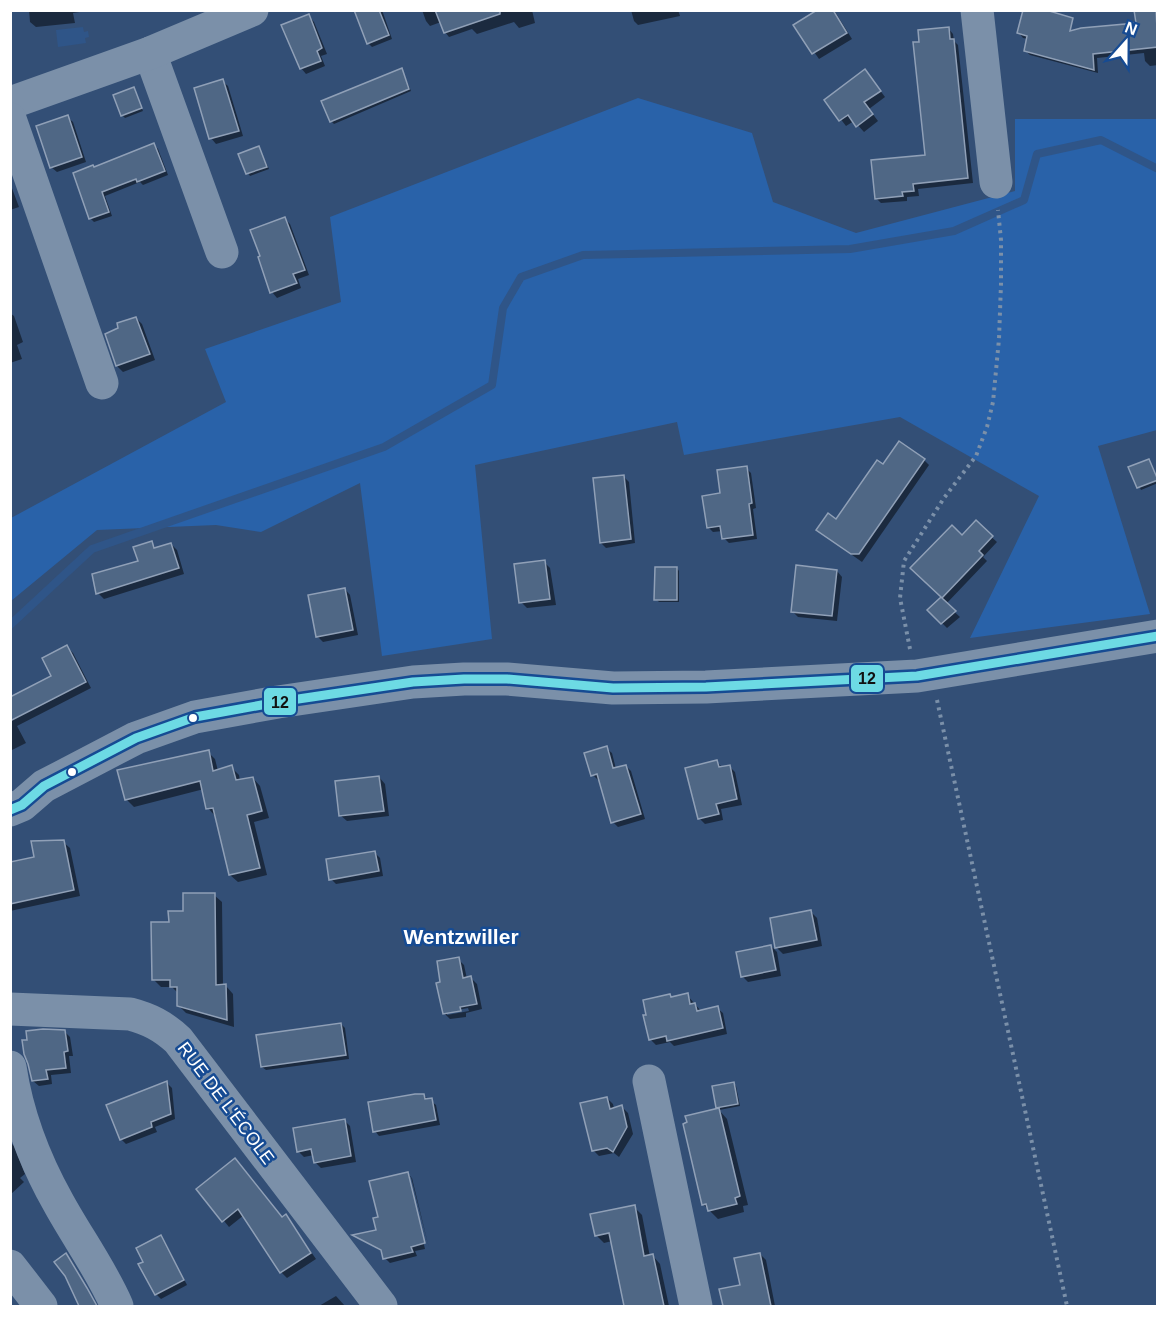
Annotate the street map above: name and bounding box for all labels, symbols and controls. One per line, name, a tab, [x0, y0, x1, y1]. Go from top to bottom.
north arrow	[1096, 12, 1156, 72]
text: N	[1123, 18, 1140, 38]
line badge: 12	[850, 664, 884, 693]
text: 12	[858, 670, 876, 687]
line badge: 12	[263, 687, 297, 716]
text: 12	[271, 694, 289, 711]
unlabelled marker	[187, 712, 199, 724]
unlabelled marker	[66, 766, 78, 778]
district label: Wentzwiller	[403, 925, 519, 948]
street label: RUE DE L'ÉCOLE	[174, 1038, 278, 1168]

